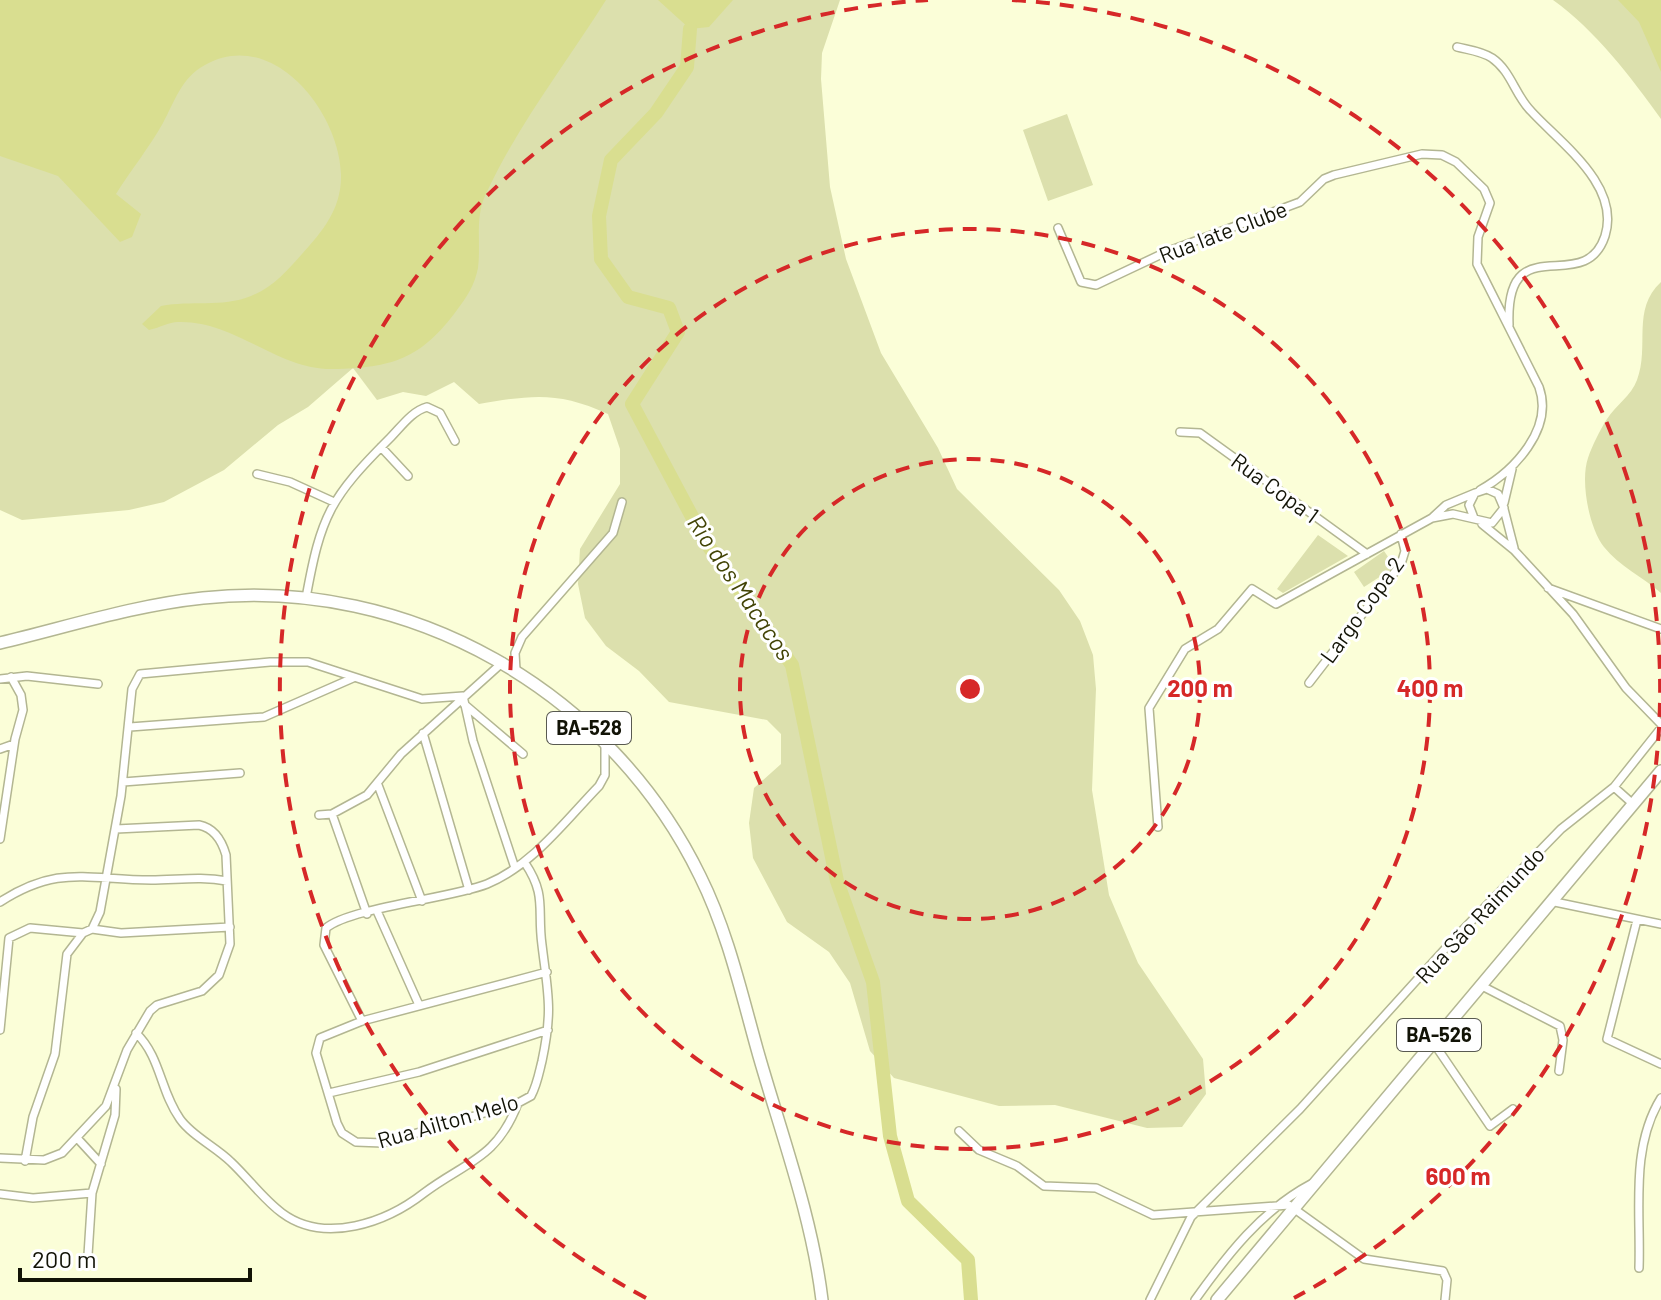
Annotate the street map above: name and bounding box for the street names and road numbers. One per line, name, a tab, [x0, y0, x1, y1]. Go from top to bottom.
street label: Rua Iate Clube	[1155, 195, 1290, 267]
street label: Rua Copa 1	[1227, 447, 1324, 528]
street label: Largo Copa 2	[1314, 551, 1408, 667]
road number: BA-528	[547, 712, 631, 744]
street label: Rua São Raimundo	[1409, 841, 1549, 988]
road number: BA-526	[1397, 1019, 1481, 1051]
street label: Rua Ailton Melo	[374, 1088, 521, 1153]

